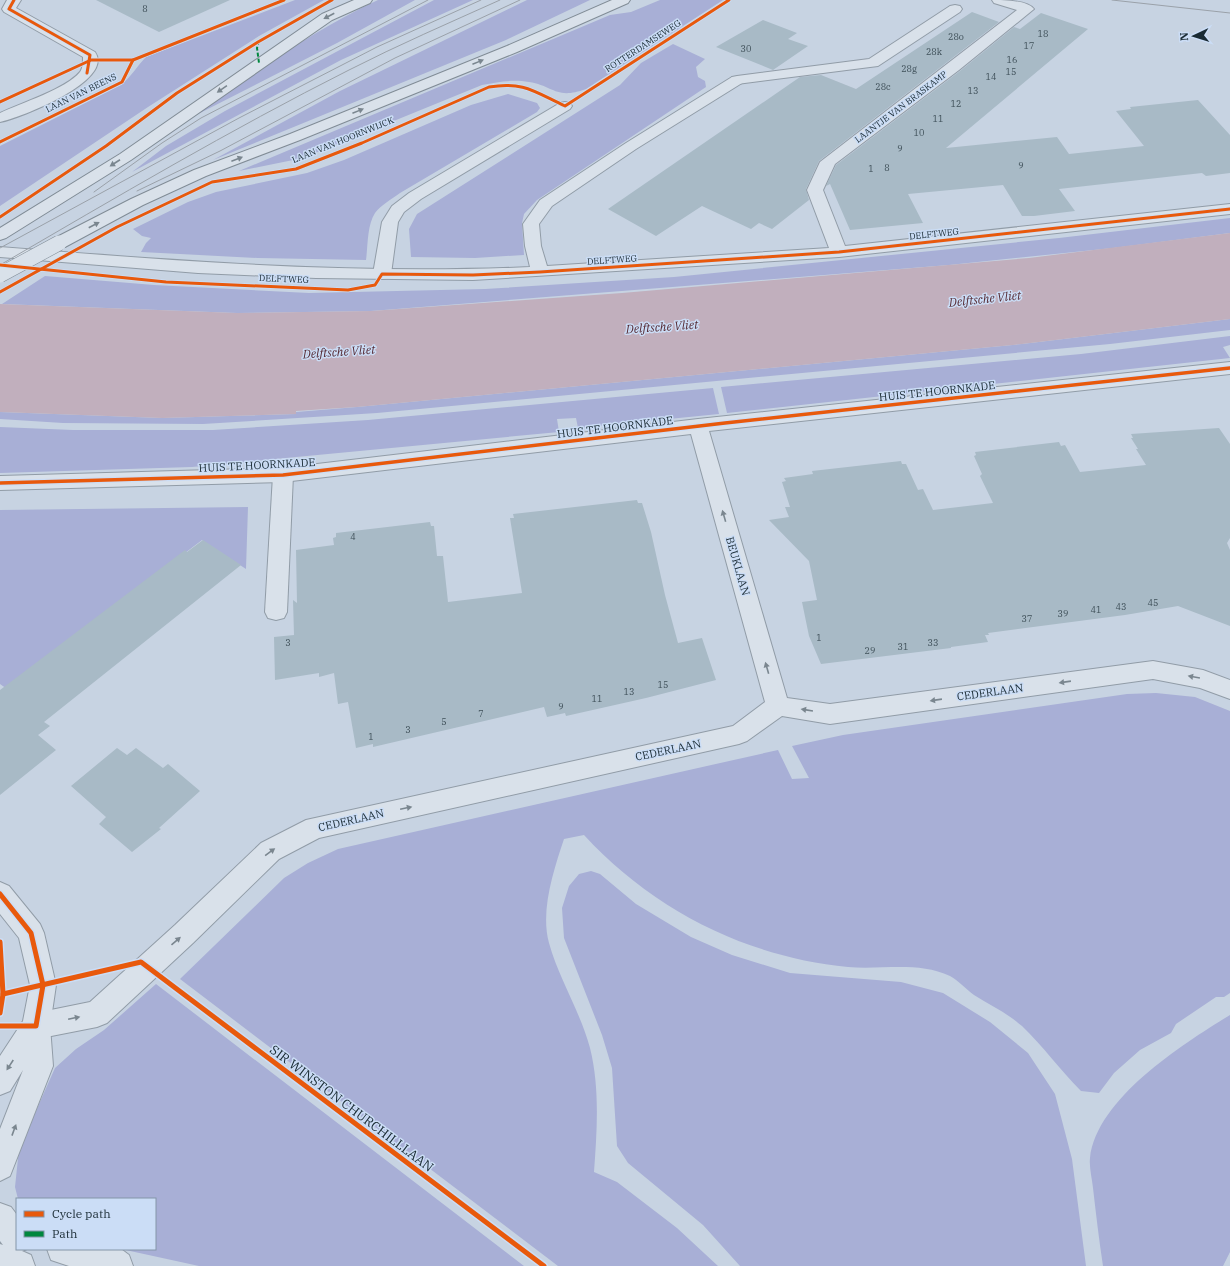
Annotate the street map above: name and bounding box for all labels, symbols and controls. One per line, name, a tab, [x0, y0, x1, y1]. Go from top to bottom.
house number: 8	[142, 3, 148, 14]
one-way arrow	[324, 13, 335, 20]
north arrow	[1174, 16, 1214, 56]
street label: ROTTERDAMSEWEG	[603, 17, 683, 74]
house number: 18	[1038, 28, 1048, 39]
house number: 28o	[948, 31, 964, 42]
text: N	[1177, 32, 1191, 42]
house number: 17	[1024, 40, 1034, 51]
house number: 30	[741, 43, 751, 54]
house number: 28k	[926, 46, 943, 57]
house number: 16	[1007, 54, 1017, 65]
one-way arrow	[472, 59, 484, 66]
house number: 28g	[901, 63, 917, 74]
house number: 15	[1006, 66, 1016, 77]
street label: LAANTJE VAN BRASKAMP	[852, 68, 949, 145]
street label: LAAN VAN BEENS	[43, 71, 118, 115]
house number: 14	[986, 71, 996, 82]
house number: 28c	[875, 81, 891, 92]
one-way arrow	[216, 85, 227, 93]
house number: 13	[968, 85, 978, 96]
house number: 12	[951, 98, 961, 109]
one-way arrow	[352, 108, 364, 114]
house number: 11	[933, 113, 943, 124]
street label: LAAN VAN HOORNWIJCK	[290, 114, 396, 165]
house number: 10	[914, 127, 924, 138]
house number: 9	[897, 143, 903, 154]
one-way arrow	[231, 155, 243, 161]
one-way arrow	[110, 159, 120, 167]
house number: 9	[1018, 160, 1024, 171]
house number: 8	[884, 162, 890, 173]
house number: 1	[868, 163, 874, 174]
one-way arrow	[88, 222, 99, 228]
street label: DELFTWEG	[908, 225, 960, 242]
street label: DELFTWEG	[587, 252, 638, 267]
street label: DELFTWEG	[259, 272, 310, 285]
water label: Delftsche Vliet	[947, 287, 1023, 310]
water label: Delftsche Vliet	[624, 316, 699, 337]
water label: Delftsche Vliet	[301, 341, 376, 362]
street label: HUIS TE HOORNKADE	[878, 378, 996, 404]
street label: HUIS TE HOORNKADE	[556, 413, 674, 441]
street label: HUIS TE HOORNKADE	[198, 455, 316, 475]
one-way arrow	[721, 510, 727, 522]
house number: 4	[350, 531, 356, 542]
street label: BEUKLAAN	[723, 535, 753, 598]
house number: 45	[1148, 597, 1158, 608]
house number: 43	[1116, 601, 1126, 612]
house number: 41	[1091, 604, 1101, 615]
house number: 39	[1058, 608, 1068, 619]
house number: 37	[1022, 613, 1032, 624]
house number: 1	[816, 632, 822, 643]
house number: 3	[285, 637, 291, 648]
house number: 33	[928, 637, 938, 648]
house number: 31	[898, 641, 908, 652]
house number: 29	[865, 645, 875, 656]
one-way arrow	[764, 662, 770, 674]
one-way arrow	[1187, 674, 1200, 680]
house number: 15	[658, 679, 668, 690]
one-way arrow	[1059, 679, 1071, 685]
street label: CEDERLAAN	[956, 680, 1025, 704]
house number: 13	[624, 686, 634, 697]
house number: 11	[592, 693, 602, 704]
one-way arrow	[930, 697, 942, 703]
house number: 9	[558, 701, 564, 712]
one-way arrow	[801, 707, 813, 713]
house number: 7	[478, 708, 484, 719]
house number: 5	[441, 716, 447, 727]
house number: 3	[405, 724, 411, 735]
house number: 1	[368, 731, 374, 742]
street label: CEDERLAAN	[634, 736, 703, 764]
one-way arrow	[399, 804, 412, 810]
street label: CEDERLAAN	[317, 806, 386, 834]
one-way arrow	[265, 848, 275, 856]
one-way arrow	[171, 937, 181, 946]
one-way arrow	[68, 1015, 81, 1021]
street label: SIR WINSTON CHURCHILLLAAN	[266, 1041, 437, 1176]
one-way arrow	[7, 1059, 14, 1071]
one-way arrow	[11, 1123, 17, 1135]
legend	[16, 1198, 156, 1250]
text: Cycle path	[52, 1206, 111, 1221]
text: Path	[52, 1226, 78, 1241]

